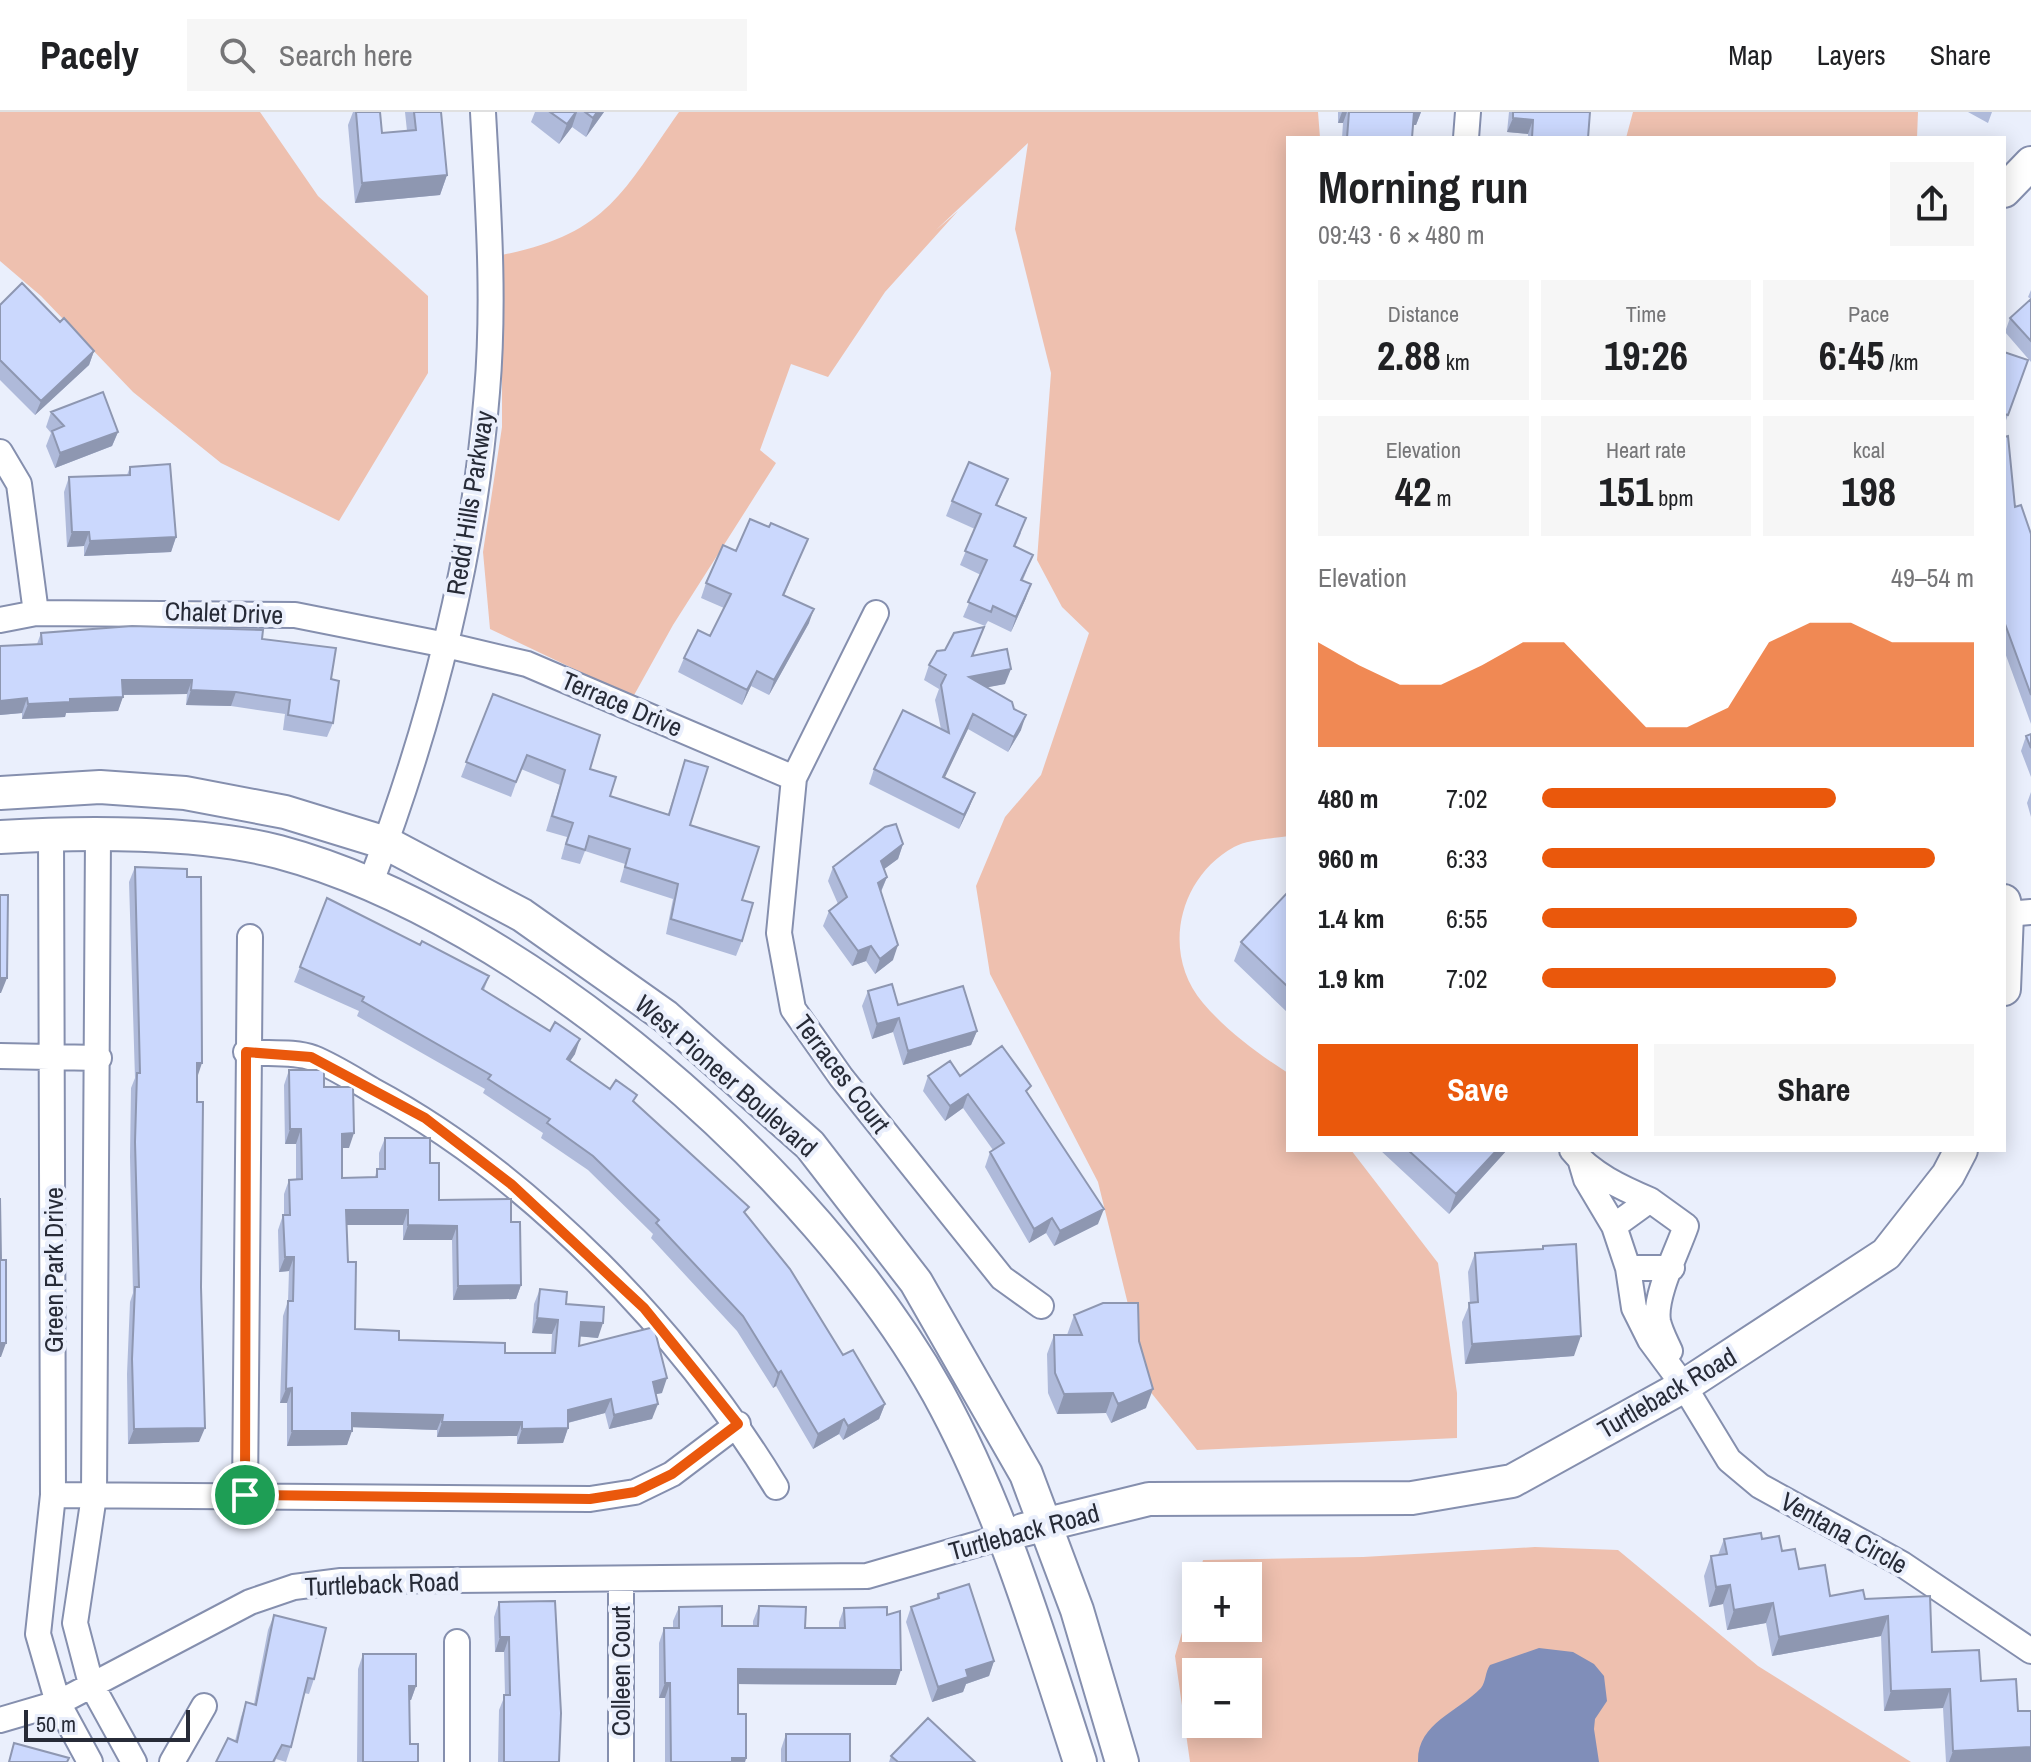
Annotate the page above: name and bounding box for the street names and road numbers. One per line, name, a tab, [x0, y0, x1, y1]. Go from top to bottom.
street label: Redd Hills Parkway	[438, 408, 501, 598]
street label: Chalet Drive	[164, 593, 284, 632]
street label: Terrace Drive	[556, 662, 688, 745]
street label: West Pioneer Boulevard	[628, 987, 825, 1165]
street label: Terraces Court	[786, 1007, 898, 1140]
street label: Green Park Drive	[36, 1187, 71, 1353]
street label: Turtleback Road	[1591, 1339, 1742, 1446]
street label: Ventana Circle	[1775, 1483, 1914, 1582]
street label: Turtleback Road	[945, 1495, 1103, 1568]
street label: Turtleback Road	[304, 1563, 460, 1604]
street label: Colleen Court	[603, 1606, 638, 1736]

